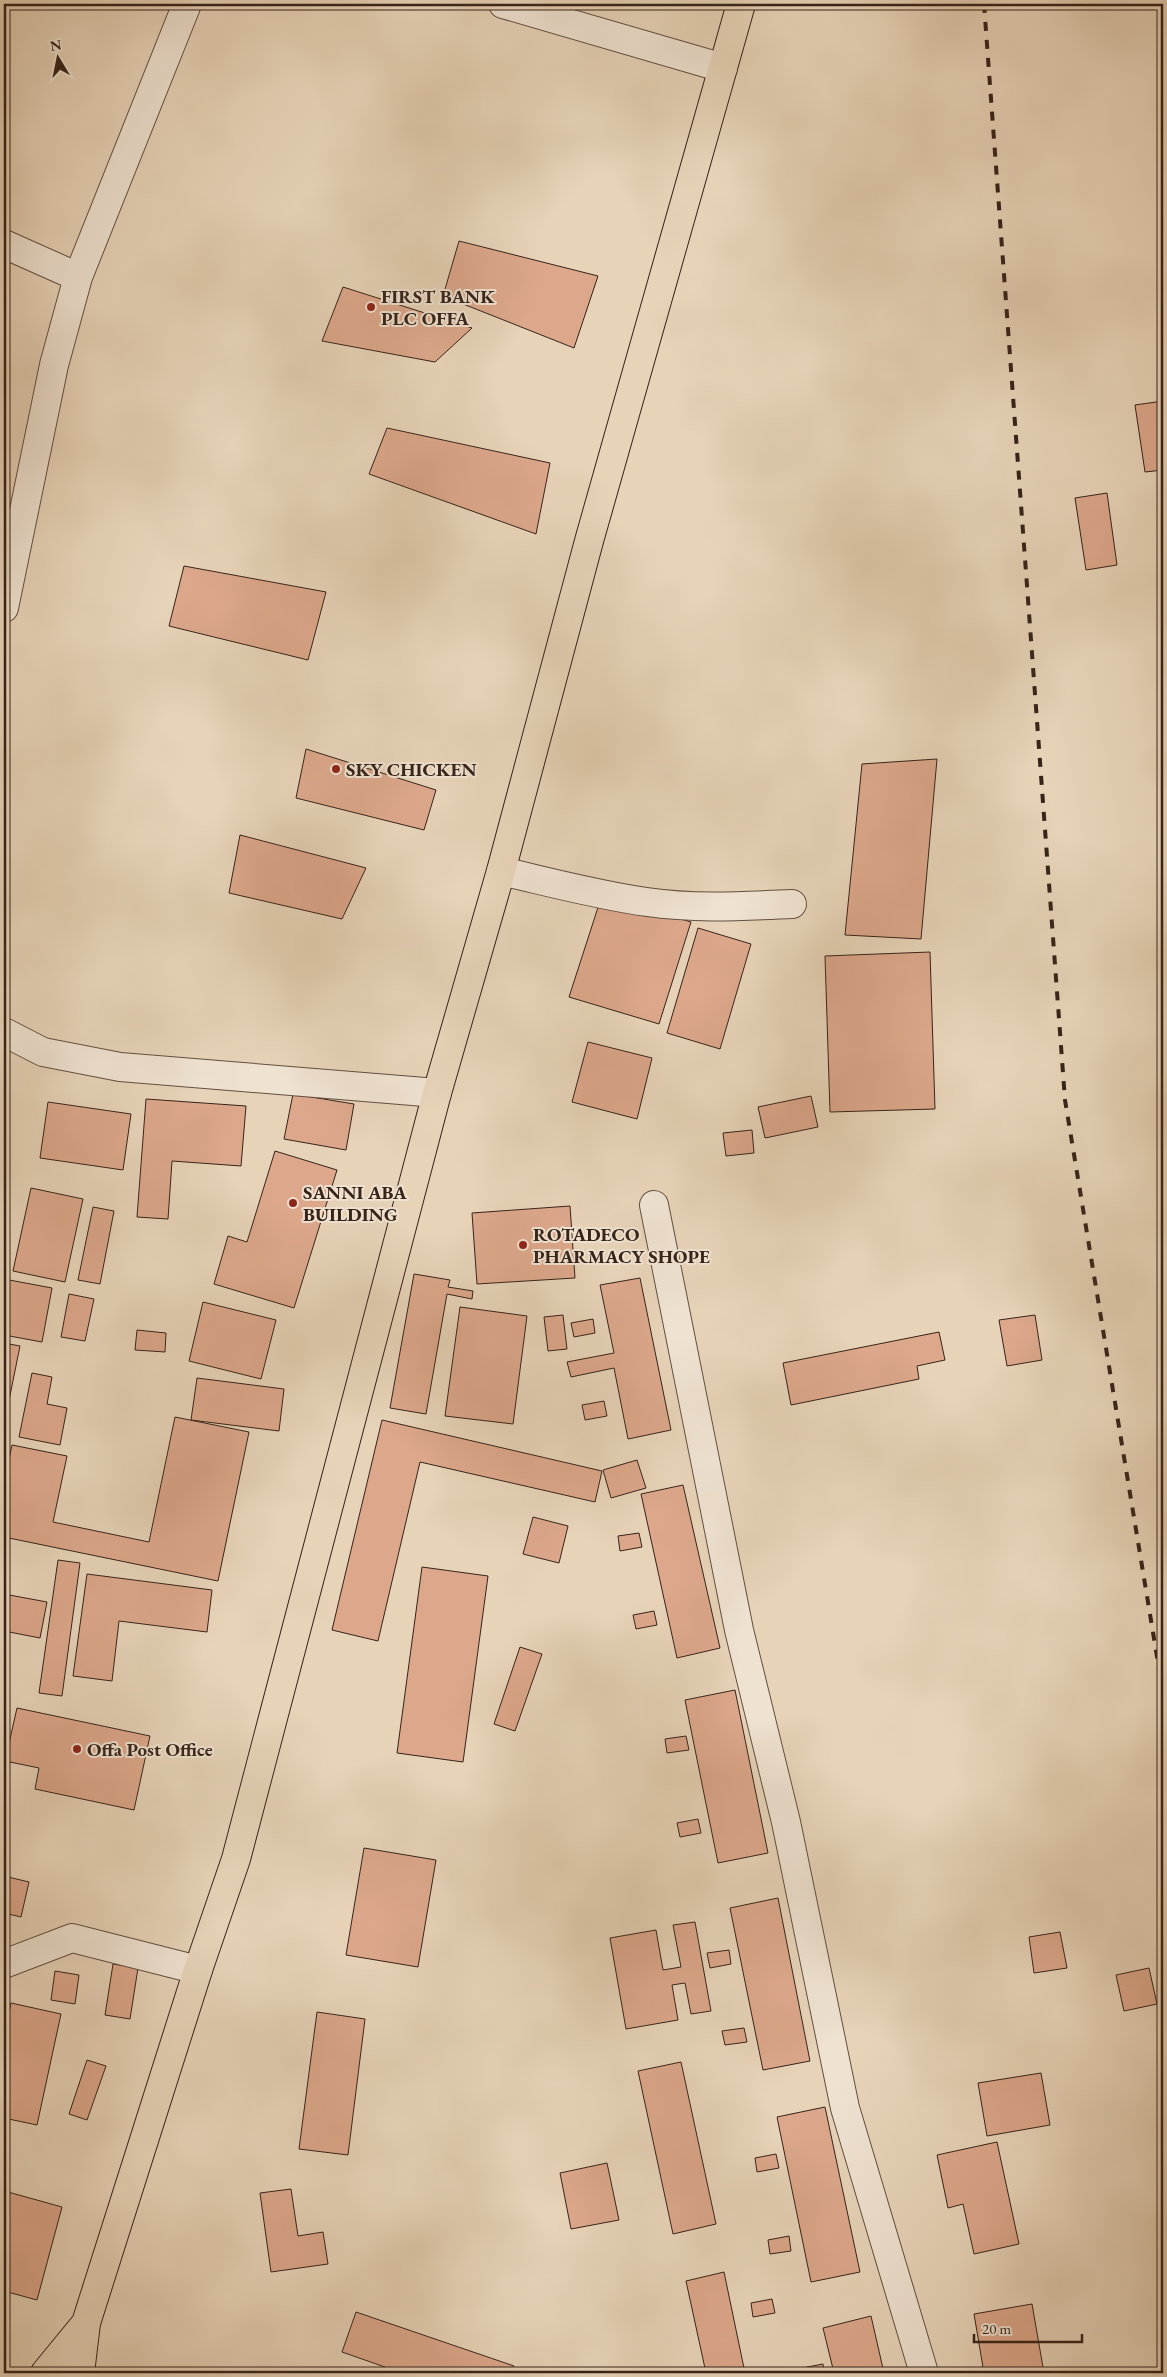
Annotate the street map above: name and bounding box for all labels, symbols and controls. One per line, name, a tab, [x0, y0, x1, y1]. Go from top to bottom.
north arrow	[32, 32, 82, 82]
text: N	[49, 35, 64, 55]
place label: FIRST BANK PLC OFFA	[381, 284, 495, 331]
marker: FIRST BANK PLC OFFA	[365, 301, 377, 313]
place label: SKY CHICKEN	[346, 757, 477, 782]
marker: SKY CHICKEN	[330, 763, 342, 775]
place label: SANNI ABA BUILDING	[303, 1180, 407, 1227]
marker: SANNI ABA BUILDING	[287, 1197, 299, 1209]
place label: ROTADECO PHARMACY SHOPE	[533, 1222, 710, 1269]
marker: ROTADECO PHARMACY SHOPE	[517, 1239, 529, 1251]
place label: Offa Post Office	[87, 1737, 213, 1762]
marker: Offa Post Office	[71, 1743, 83, 1755]
scale bar	[974, 2312, 1082, 2344]
text: 20 m	[982, 2319, 1011, 2338]

